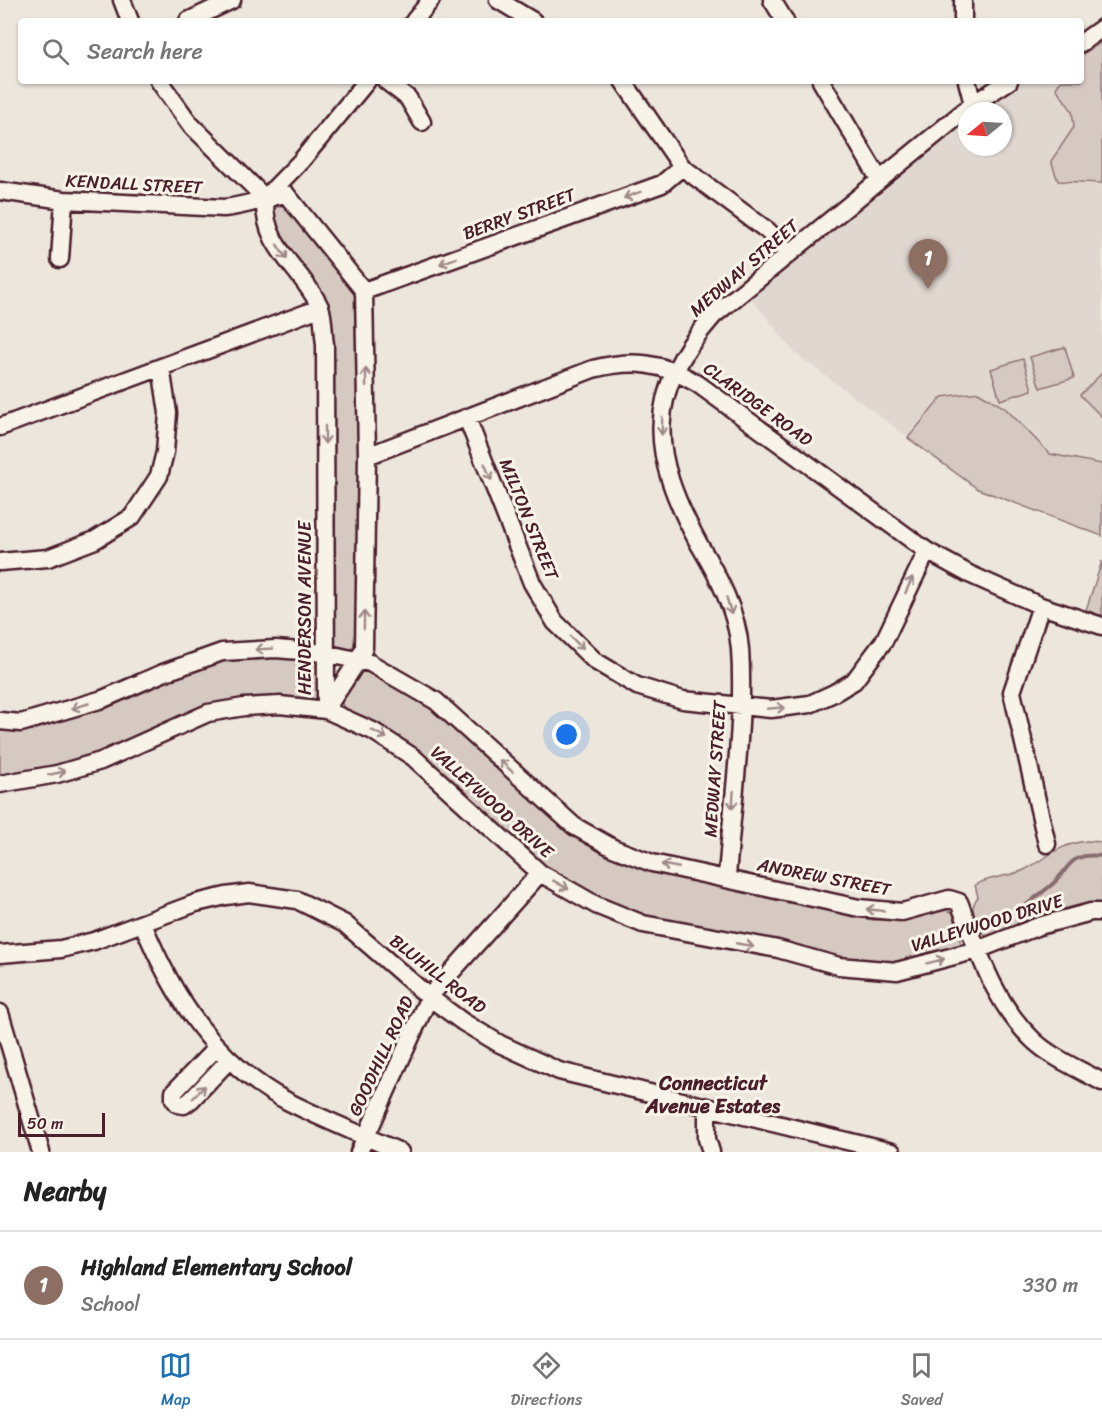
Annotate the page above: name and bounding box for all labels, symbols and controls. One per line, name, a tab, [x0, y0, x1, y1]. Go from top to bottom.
search box	[18, 18, 1084, 84]
text: Search here	[87, 32, 203, 71]
icon: search	[39, 35, 72, 68]
north arrow	[958, 102, 1012, 156]
street label: KENDALL STREET	[65, 164, 204, 204]
street label: BERRY STREET	[458, 178, 581, 249]
one-way arrow	[623, 190, 642, 201]
street label: MEDWAY STREET	[682, 210, 807, 325]
pin: 1	[908, 240, 948, 289]
one-way arrow	[276, 244, 288, 260]
one-way arrow	[439, 256, 458, 267]
street label: CLARIDGE ROAD	[696, 353, 820, 455]
one-way arrow	[360, 367, 372, 387]
one-way arrow	[656, 416, 667, 436]
one-way arrow	[319, 425, 331, 445]
street label: MILTON STREET	[490, 453, 568, 586]
one-way arrow	[483, 462, 494, 481]
street label: HENDERSON AVENUE	[289, 520, 321, 695]
one-way arrow	[904, 577, 915, 595]
one-way arrow	[724, 596, 736, 615]
one-way arrow	[358, 611, 370, 631]
one-way arrow	[570, 636, 584, 651]
one-way arrow	[255, 644, 275, 655]
street label: MEDWAY STREET	[694, 698, 736, 838]
one-way arrow	[71, 701, 90, 712]
one-way arrow	[766, 702, 786, 713]
your location	[552, 720, 581, 749]
one-way arrow	[370, 729, 388, 740]
street label: VALLEYWOOD DRIVE	[423, 738, 562, 867]
one-way arrow	[499, 759, 514, 773]
one-way arrow	[47, 767, 67, 778]
one-way arrow	[727, 789, 738, 809]
street label: ANDREW STREET	[754, 848, 895, 906]
one-way arrow	[660, 860, 680, 871]
one-way arrow	[552, 879, 569, 891]
street label: VALLEYWOOD DRIVE	[907, 884, 1068, 961]
one-way arrow	[865, 904, 885, 915]
street label: BLUHILL ROAD	[382, 926, 494, 1023]
one-way arrow	[735, 940, 754, 951]
one-way arrow	[926, 955, 945, 966]
street label: GOODHILL ROAD	[339, 990, 423, 1122]
district label: Connecticut Avenue Estates	[645, 1066, 781, 1124]
one-way arrow	[192, 1084, 206, 1099]
text: 50 m	[27, 1109, 63, 1138]
scale bar	[18, 1110, 105, 1138]
text: Nearby	[24, 1168, 106, 1214]
text: Highland Elementary School	[81, 1248, 352, 1287]
text: 1	[39, 1268, 48, 1303]
text: 330 m	[1023, 1268, 1078, 1303]
text: School	[81, 1287, 140, 1322]
tab: Map	[159, 1349, 192, 1414]
tab: Directions	[511, 1349, 582, 1414]
tab: Saved	[901, 1349, 943, 1414]

